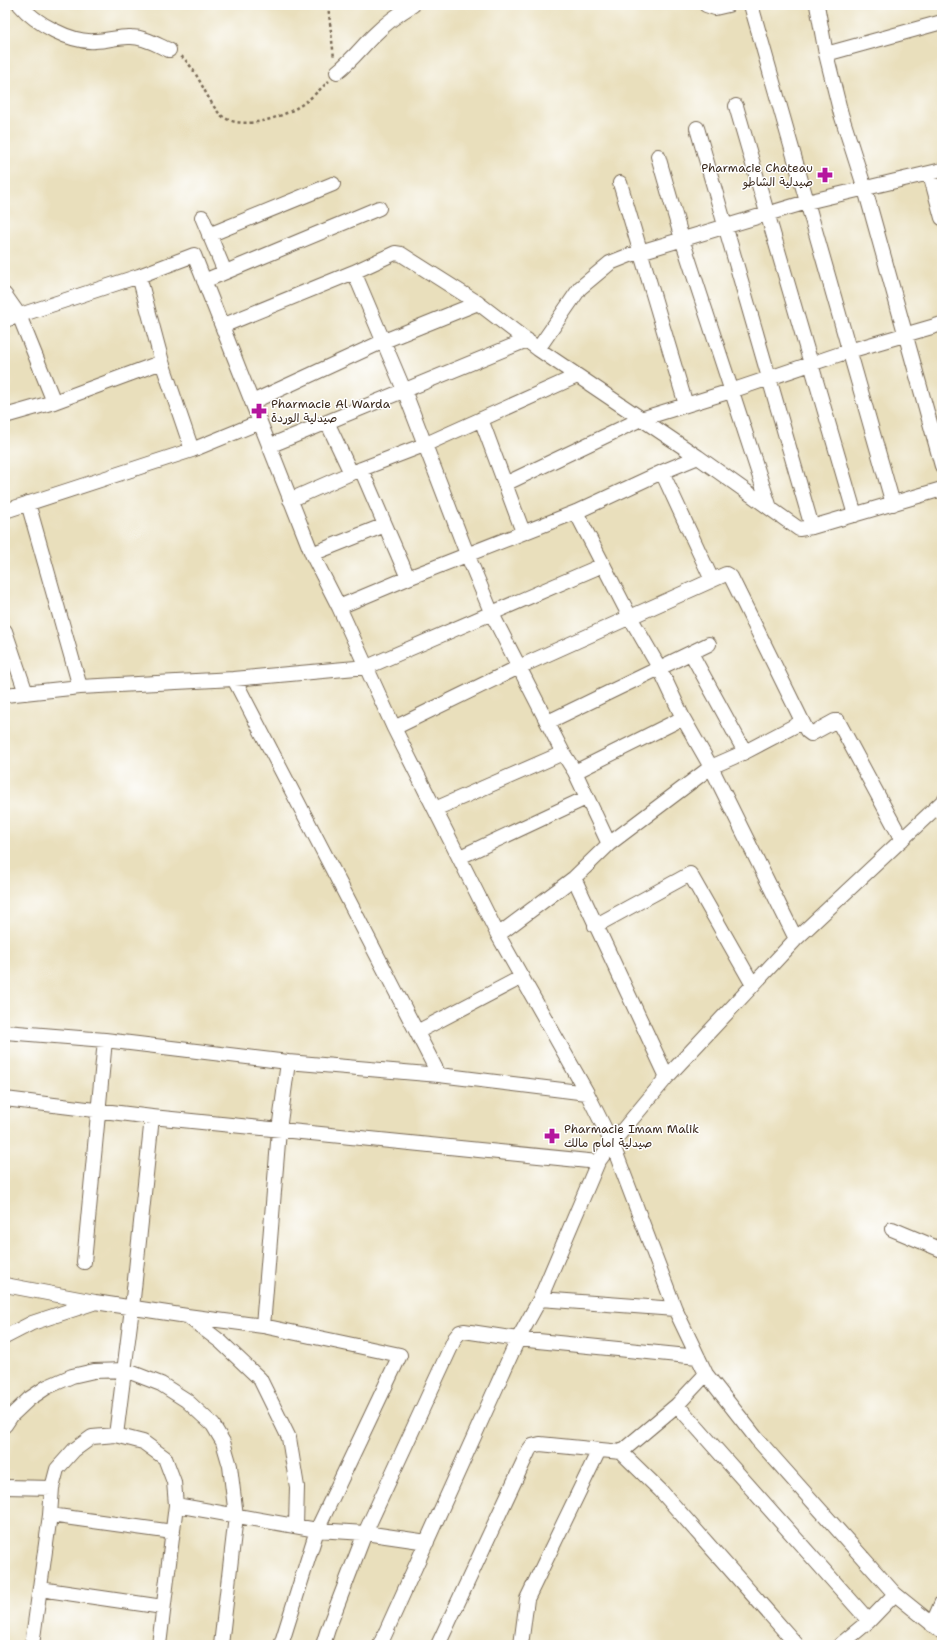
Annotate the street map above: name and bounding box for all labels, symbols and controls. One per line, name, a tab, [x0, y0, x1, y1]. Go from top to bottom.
place label: Pharmacie Chateau صيدلية الشاطو	[701, 160, 813, 190]
pharmacy icon: Pharmacie Chateau صيدلية الشاطو	[816, 166, 834, 184]
place label: Pharmacie Al Warda صيدلية الوردة	[271, 396, 391, 426]
pharmacy icon: Pharmacie Al Warda صيدلية الوردة	[250, 402, 268, 420]
place label: Pharmacie Imam Malik صيدلية امام مالك	[564, 1121, 699, 1152]
pharmacy icon: Pharmacie Imam Malik صيدلية امام مالك	[543, 1127, 561, 1145]

